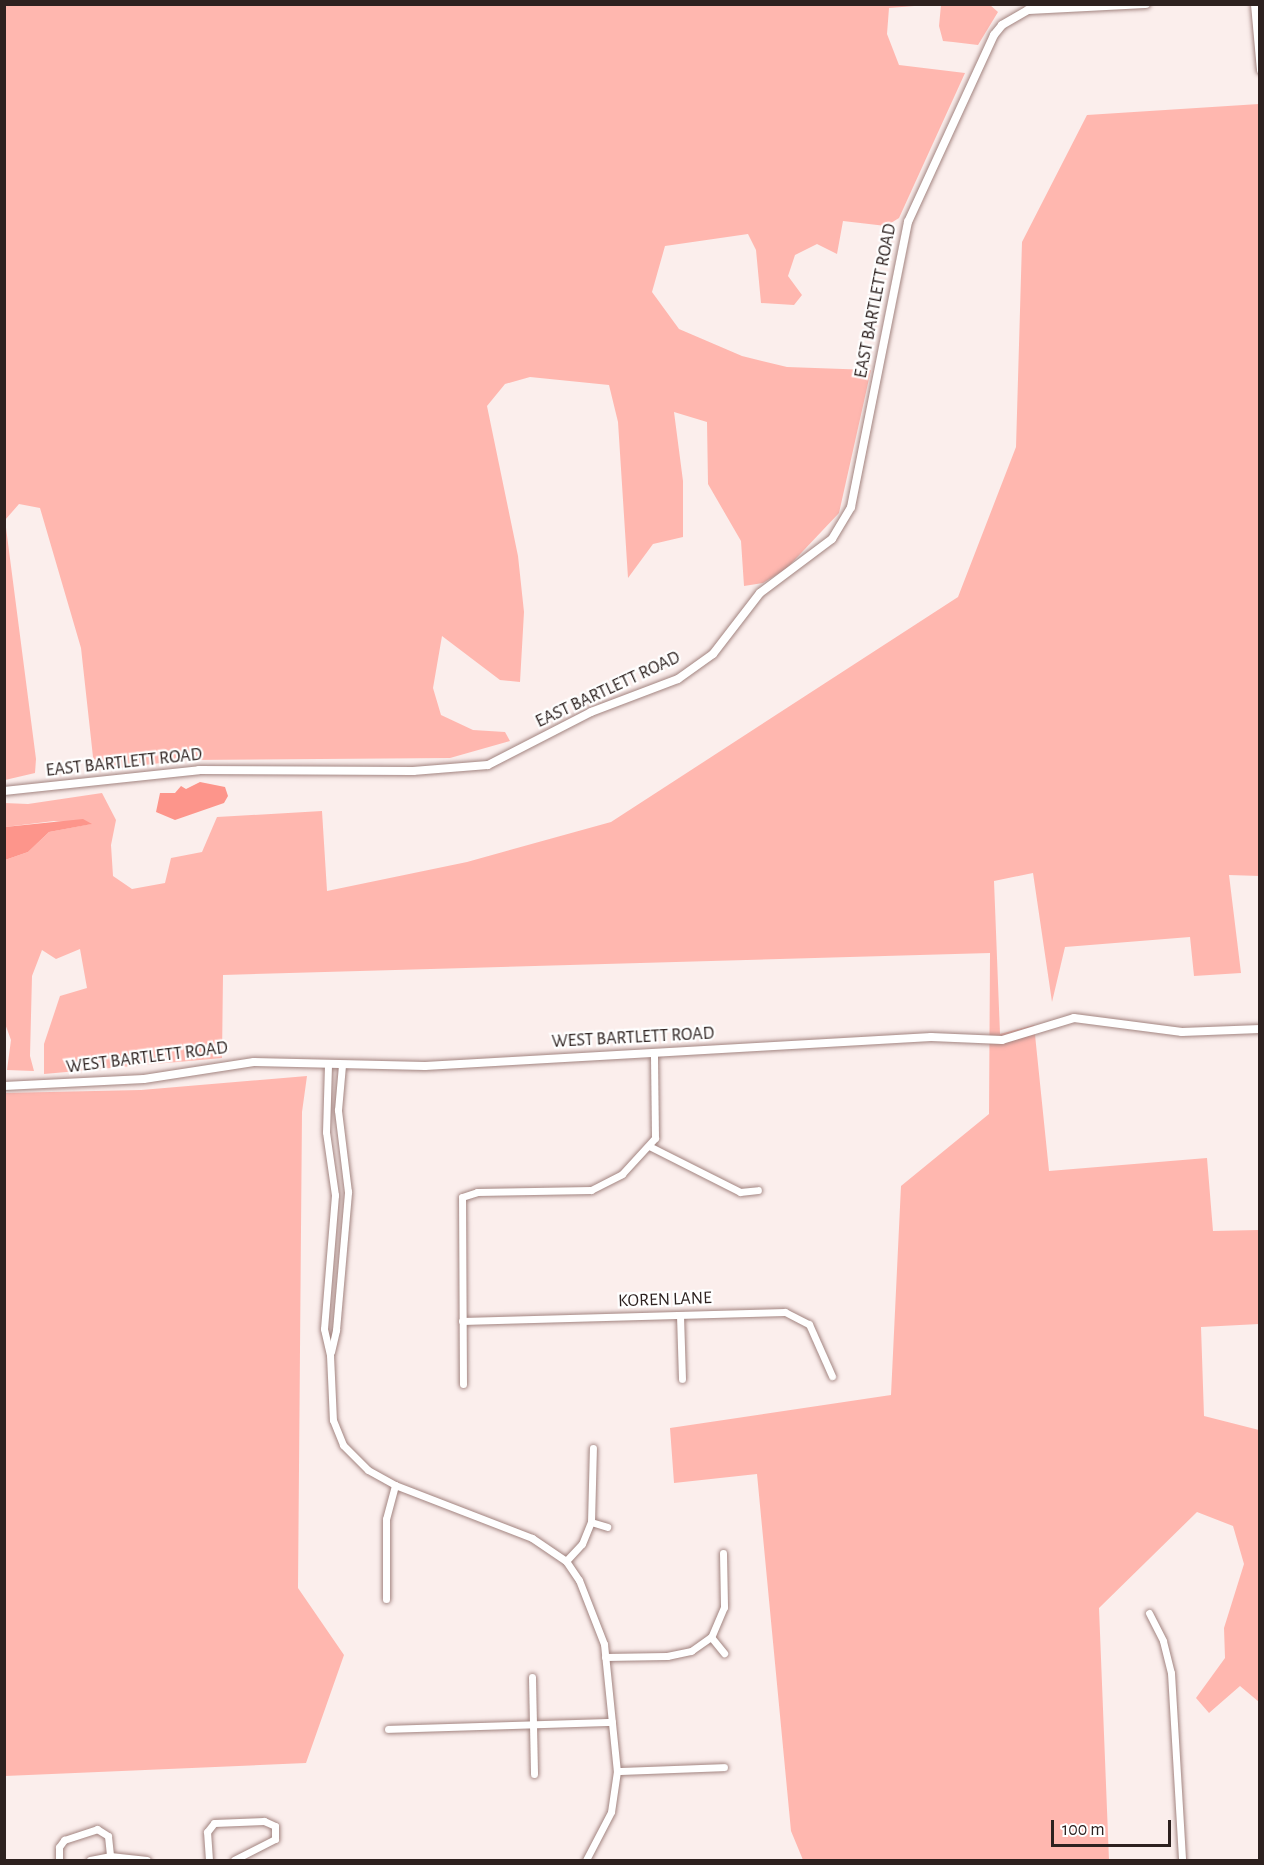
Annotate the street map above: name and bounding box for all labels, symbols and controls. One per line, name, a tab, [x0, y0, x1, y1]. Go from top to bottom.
street label: EAST BARTLETT ROAD	[850, 222, 902, 380]
street label: EAST BARTLETT ROAD	[532, 647, 684, 733]
street label: EAST BARTLETT ROAD	[45, 744, 203, 782]
street label: WEST BARTLETT ROAD	[551, 1023, 715, 1053]
street label: WEST BARTLETT ROAD	[65, 1037, 229, 1079]
street label: KOREN LANE	[618, 1288, 712, 1312]
scale bar	[1054, 1808, 1174, 1846]
text: 100 m	[1062, 1821, 1105, 1839]

